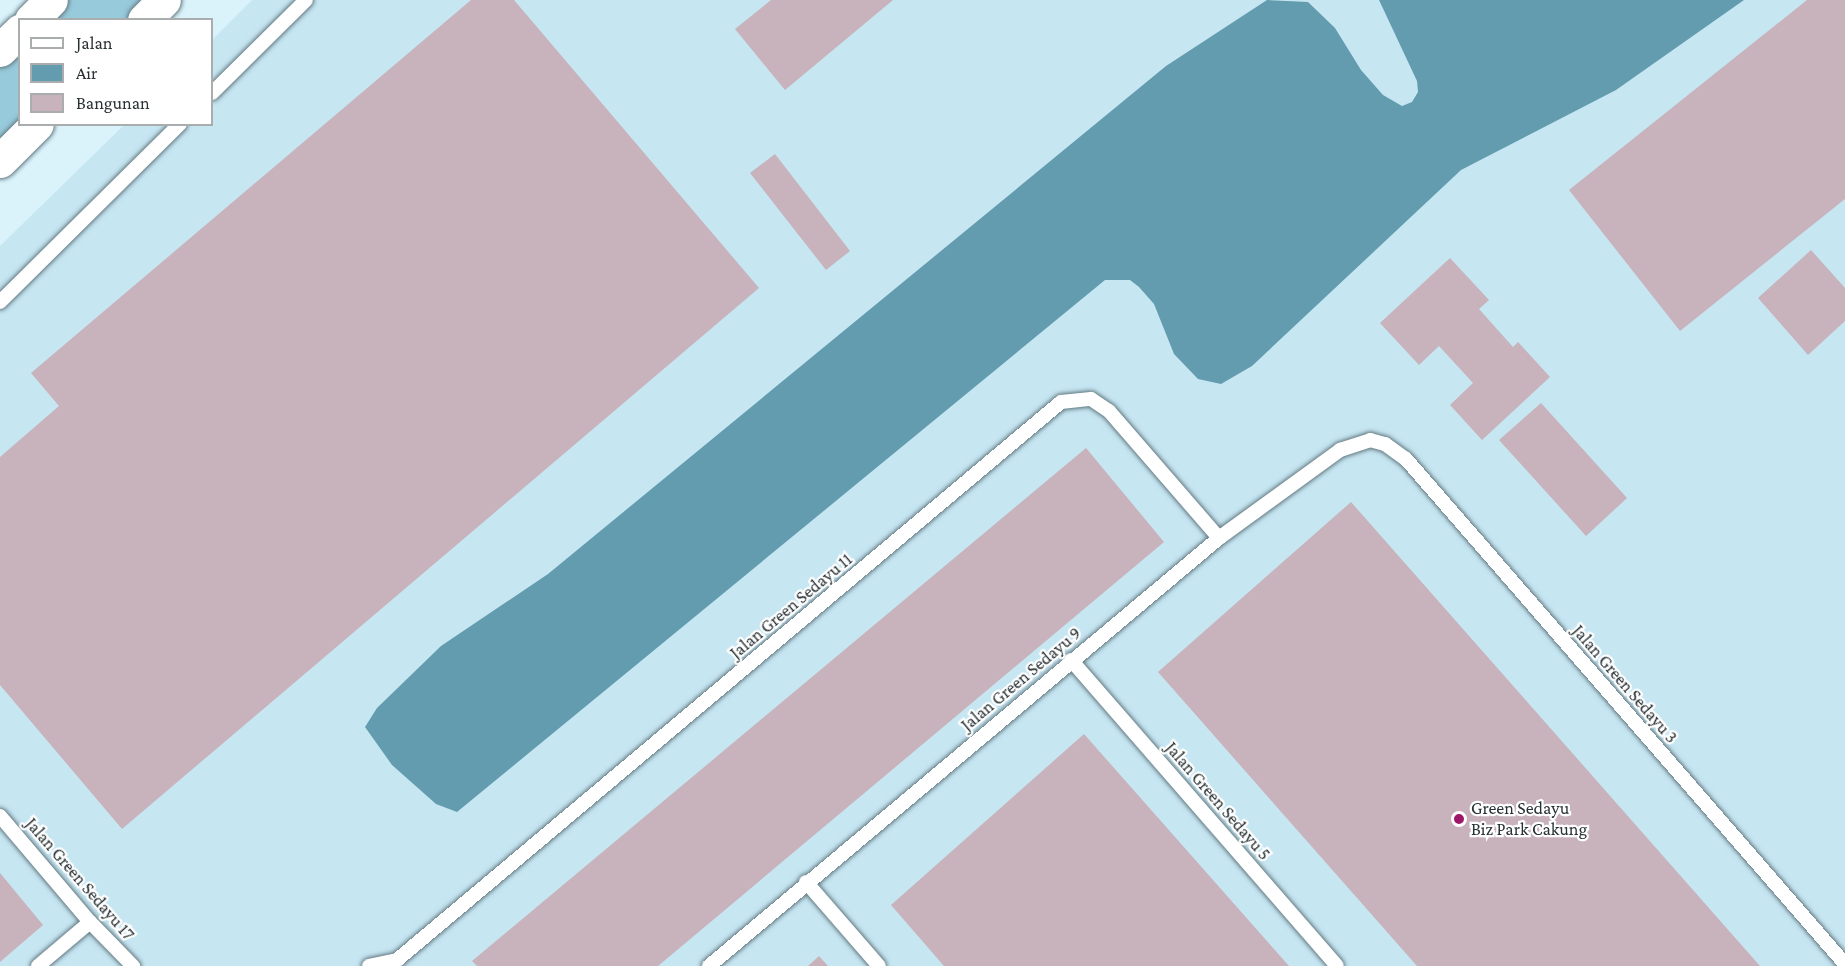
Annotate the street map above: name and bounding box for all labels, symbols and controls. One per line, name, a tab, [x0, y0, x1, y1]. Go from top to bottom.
legend	[18, 18, 213, 126]
text: Jalan	[76, 33, 112, 53]
text: Air	[76, 63, 97, 83]
text: Bangunan	[76, 93, 150, 113]
street label: Jalan Green Sedayu 11	[725, 548, 857, 664]
street label: Jalan Green Sedayu 3	[1568, 620, 1682, 748]
street label: Jalan Green Sedayu 9	[956, 622, 1086, 736]
street label: Jalan Green Sedayu 5	[1161, 737, 1275, 865]
place label: Green Sedayu Biz Park Cakung	[1471, 798, 1587, 840]
marker: Green Sedayu Biz Park Cakung	[1452, 812, 1466, 826]
street label: Jalan Green Sedayu 17	[21, 813, 139, 945]

